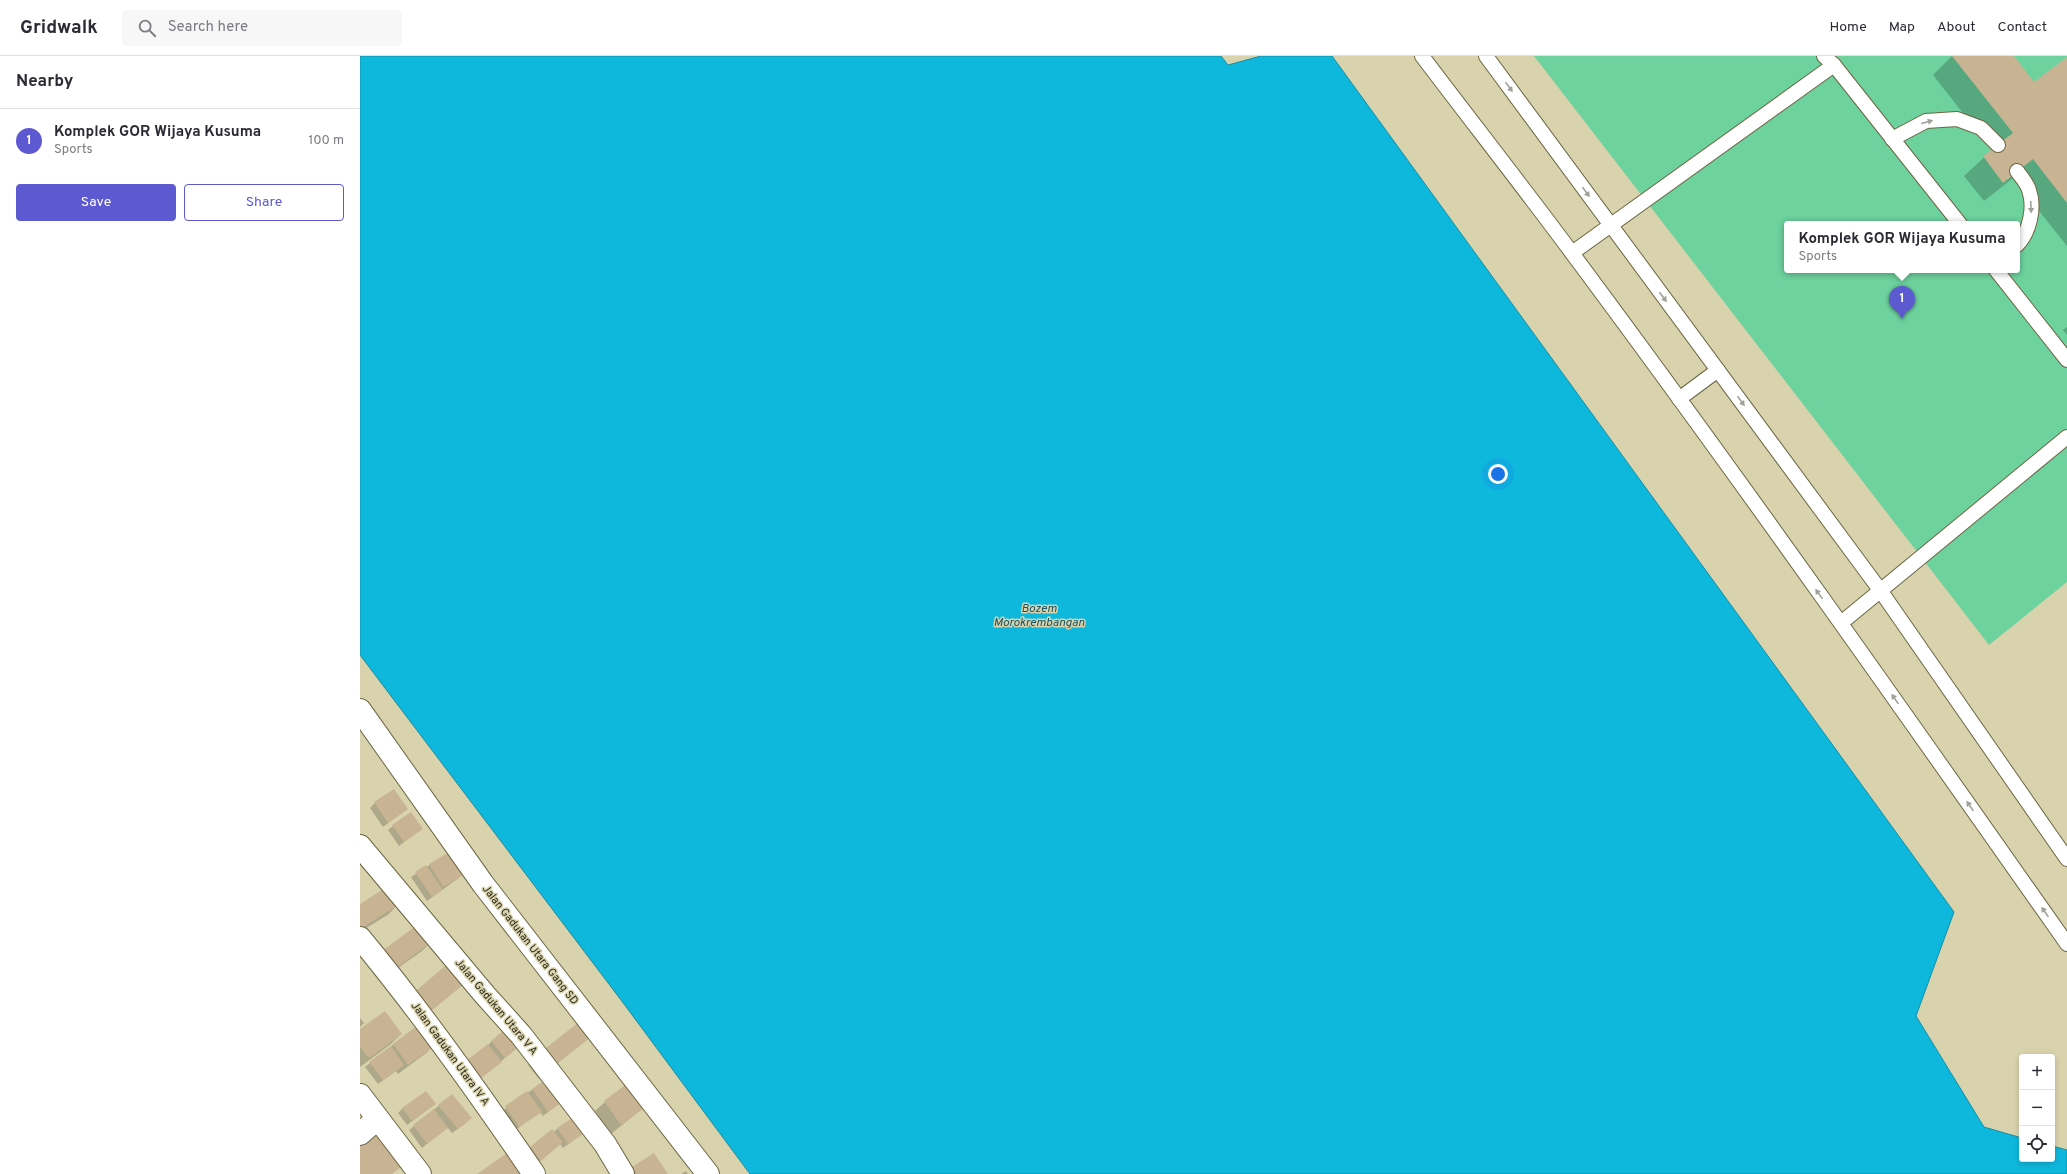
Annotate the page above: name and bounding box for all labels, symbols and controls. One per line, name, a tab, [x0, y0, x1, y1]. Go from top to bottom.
search box	[122, 10, 402, 46]
text: Gridwalk	[20, 16, 98, 40]
icon: search	[136, 17, 158, 39]
text: Search here	[168, 18, 248, 37]
text: Home	[1830, 19, 1867, 36]
text: Map	[1889, 19, 1915, 36]
text: About	[1937, 19, 1976, 36]
text: Contact	[1998, 19, 2047, 36]
text: Nearby	[16, 71, 73, 93]
one-way arrow	[1505, 82, 1513, 93]
one-way arrow	[1921, 119, 1933, 125]
text: Komplek GOR Wijaya Kusuma	[54, 123, 261, 142]
text: 1	[26, 133, 32, 149]
text: 100 m	[308, 133, 344, 149]
text: Sports	[54, 142, 93, 158]
button: Save	[16, 184, 176, 221]
button: Share	[184, 184, 344, 221]
one-way arrow	[1582, 187, 1590, 197]
one-way arrow	[2027, 200, 2034, 213]
popup	[1784, 221, 2020, 273]
text: Komplek GOR Wijaya Kusuma	[1798, 230, 2006, 249]
text: Sports	[1798, 249, 1837, 265]
pin: 1	[1889, 286, 1915, 319]
one-way arrow	[1659, 291, 1668, 302]
one-way arrow	[1737, 396, 1745, 406]
your location	[1488, 464, 1508, 484]
one-way arrow	[1815, 588, 1824, 599]
water label: Bozem Morokrembangan	[993, 601, 1085, 631]
one-way arrow	[1891, 694, 1899, 705]
one-way arrow	[1966, 800, 1974, 811]
street label: Jalan Gadukan Utara Gang SD	[479, 882, 581, 1008]
one-way arrow	[2041, 907, 2049, 917]
street label: Jalan Gadukan Utara V A	[452, 956, 540, 1058]
street label: Jalan Gadukan Utara IV A	[408, 999, 492, 1109]
map controls	[2019, 1054, 2055, 1162]
button: +	[2019, 1054, 2055, 1090]
button: −	[2019, 1090, 2055, 1126]
button: locate	[2019, 1126, 2055, 1162]

